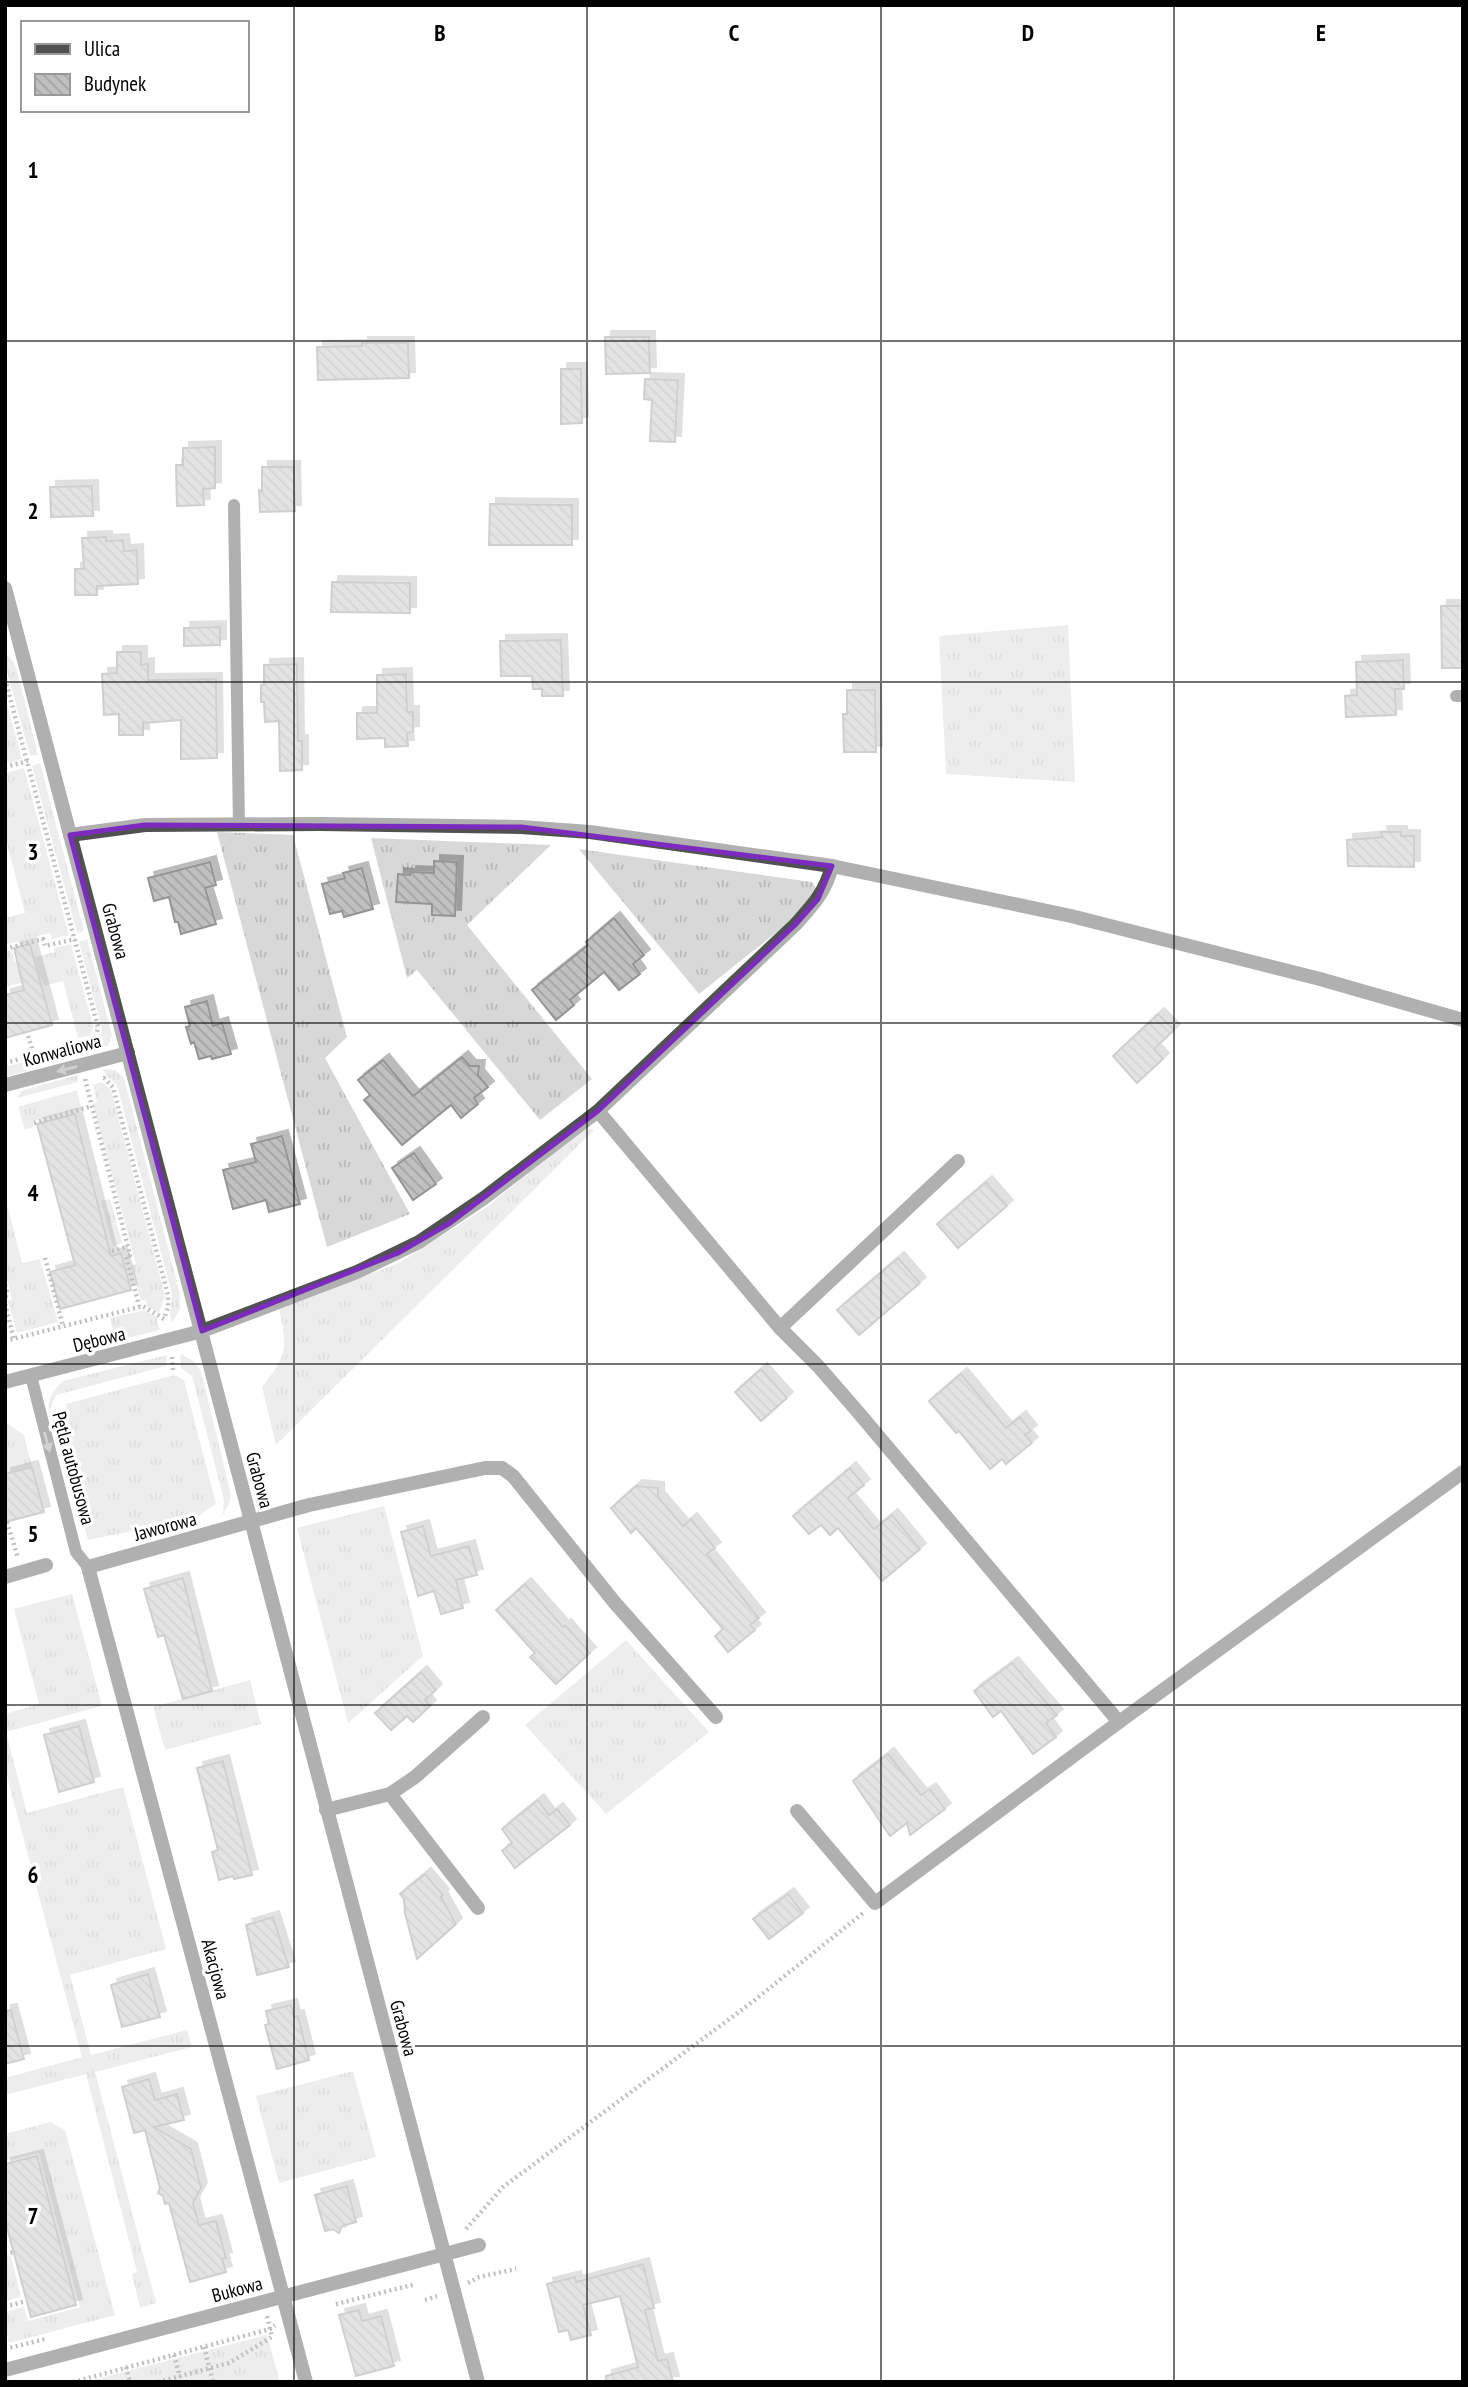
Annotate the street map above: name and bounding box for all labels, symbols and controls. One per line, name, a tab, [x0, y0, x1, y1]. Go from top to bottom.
text: B	[434, 18, 446, 47]
text: C	[729, 18, 740, 47]
text: D	[1022, 18, 1034, 47]
text: E	[1316, 18, 1326, 47]
legend	[21, 21, 248, 112]
text: Ulica	[84, 35, 120, 62]
text: Budynek	[84, 70, 146, 97]
text: 1	[28, 155, 39, 184]
text: 2	[28, 496, 39, 525]
text: 3	[28, 837, 39, 866]
street label: Grabowa	[97, 900, 135, 962]
street label: Konwaliowa	[21, 1028, 103, 1072]
one-way arrow	[56, 1064, 78, 1075]
text: 4	[28, 1178, 39, 1207]
street label: Dębowa	[70, 1321, 128, 1357]
street label: Pętla autobusowa	[47, 1409, 101, 1527]
one-way arrow	[42, 1431, 53, 1453]
street label: Grabowa	[241, 1449, 279, 1511]
street label: Jaworowa	[130, 1506, 199, 1546]
text: 5	[28, 1519, 39, 1548]
text: 6	[28, 1860, 39, 1889]
street label: Akacjowa	[196, 1936, 236, 2002]
street label: Grabowa	[385, 1997, 423, 2059]
text: 7	[28, 2201, 39, 2230]
street label: Bukowa	[209, 2271, 265, 2307]

